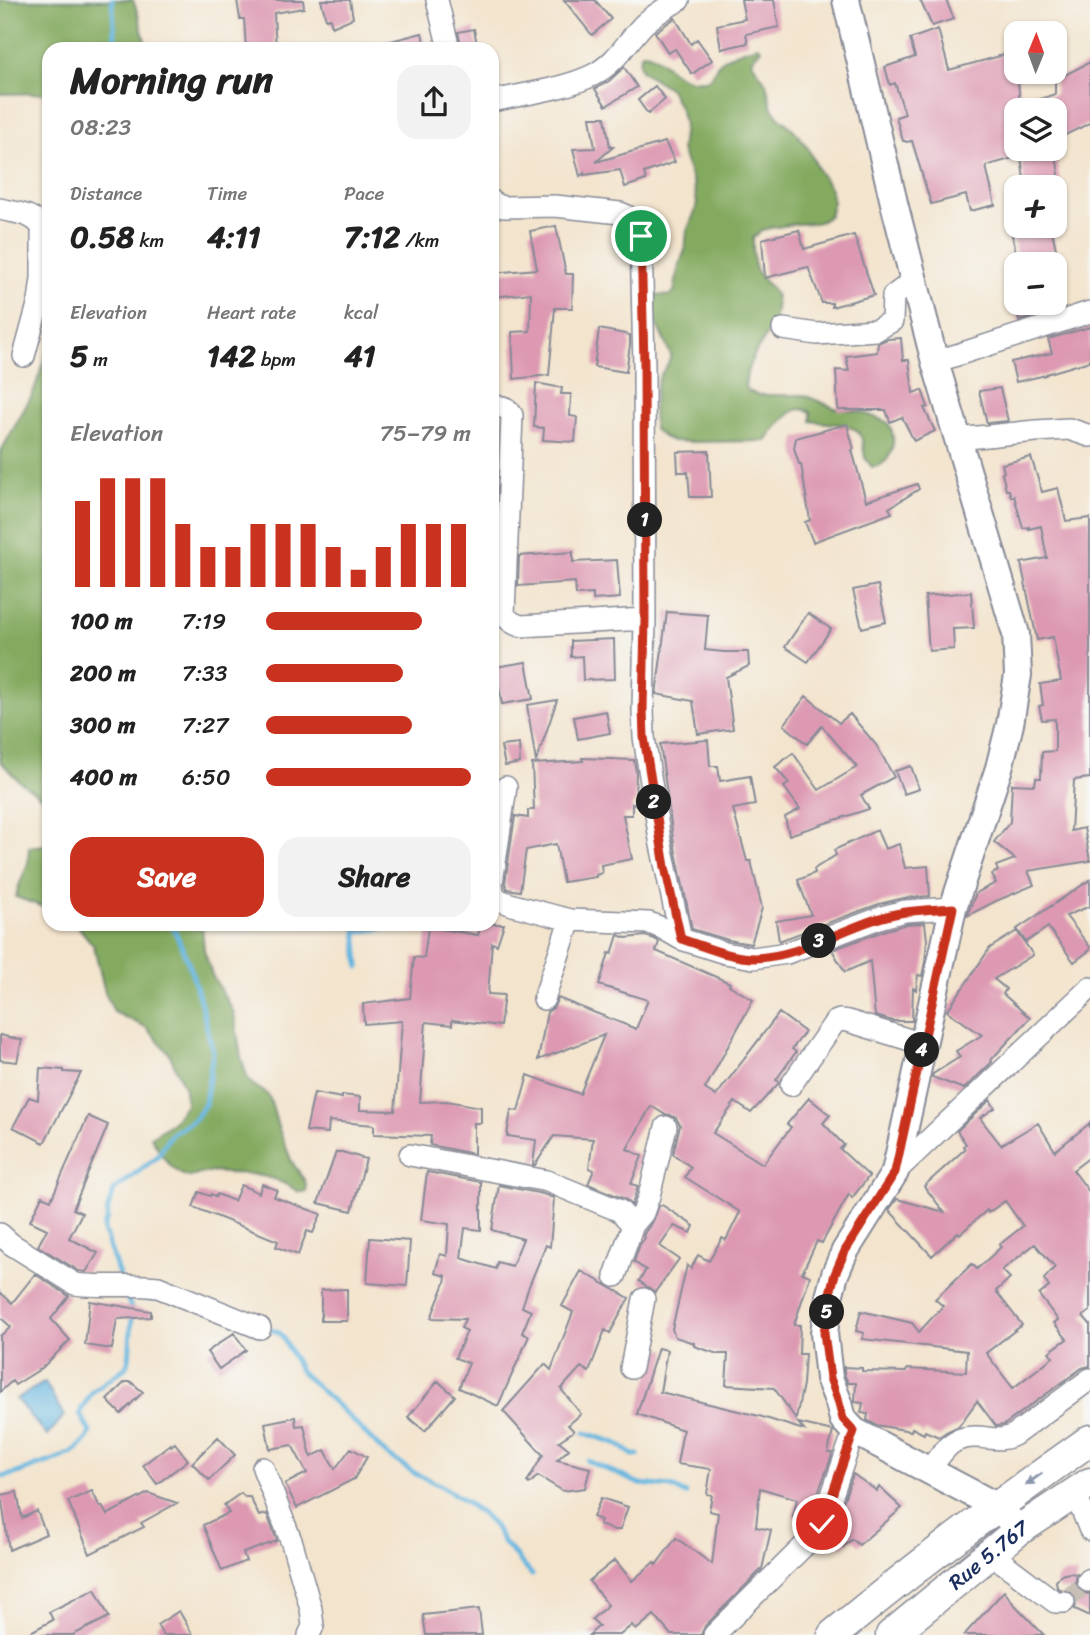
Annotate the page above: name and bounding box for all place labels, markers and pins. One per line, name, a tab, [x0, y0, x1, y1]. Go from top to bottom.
pin	[611, 206, 671, 266]
pin: 1	[628, 503, 662, 538]
pin: 2	[636, 784, 672, 820]
pin: 3	[802, 923, 836, 958]
pin: 4	[904, 1032, 940, 1068]
pin: 5	[810, 1294, 844, 1330]
pin	[792, 1494, 852, 1554]

